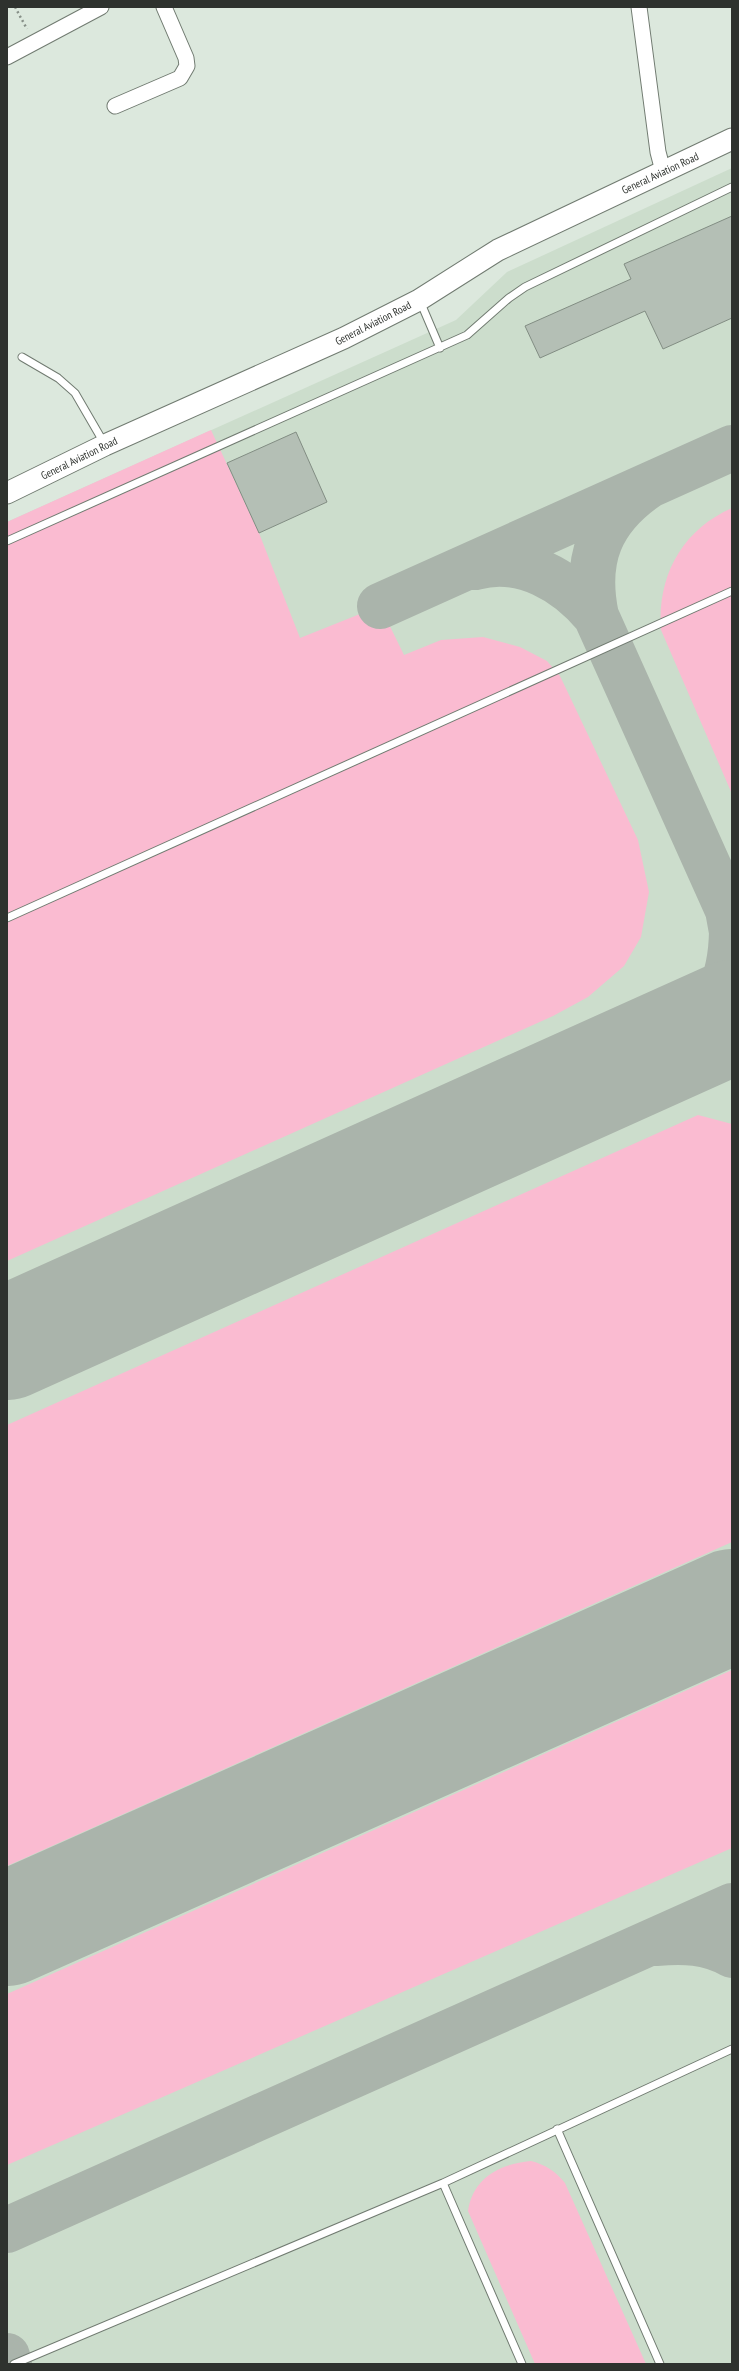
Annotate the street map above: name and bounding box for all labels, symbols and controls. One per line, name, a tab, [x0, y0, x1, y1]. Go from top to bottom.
street label: General Aviation Road	[619, 149, 701, 197]
street label: General Aviation Road	[333, 298, 414, 348]
street label: General Aviation Road	[38, 433, 120, 483]

